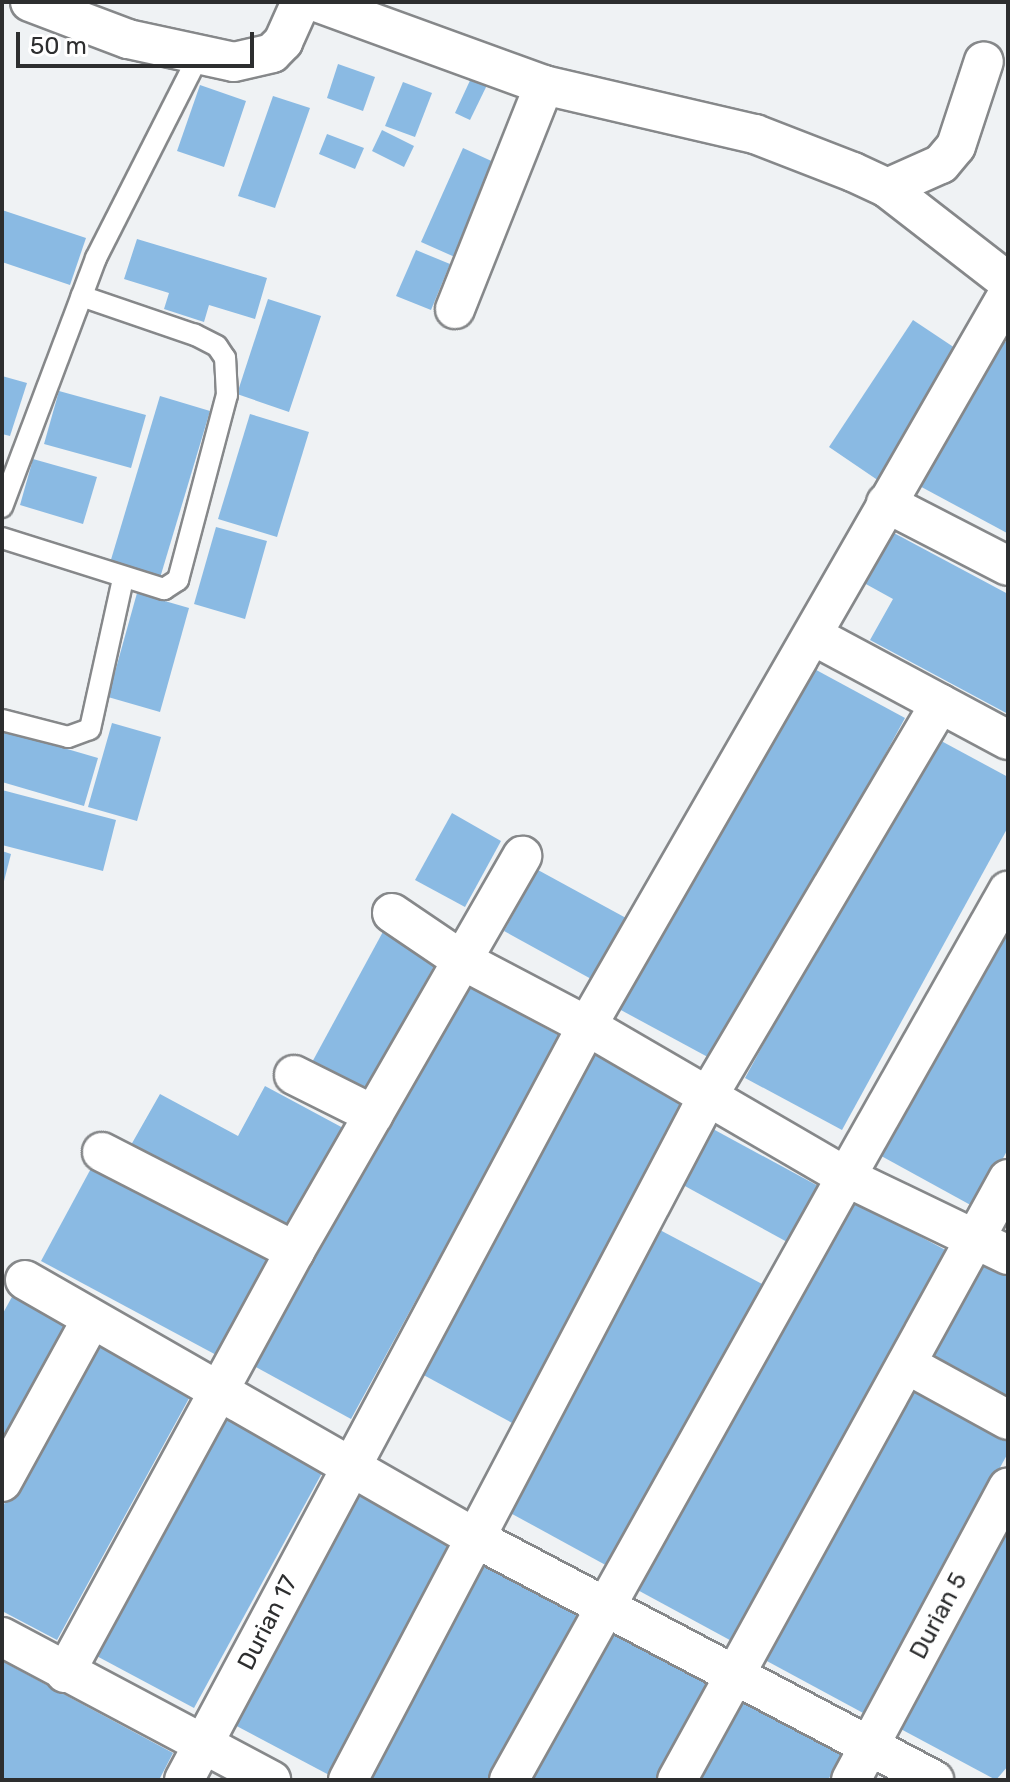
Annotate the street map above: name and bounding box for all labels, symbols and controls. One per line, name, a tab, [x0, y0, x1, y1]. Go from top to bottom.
scale bar	[20, 16, 258, 66]
text: 50 m	[30, 32, 87, 60]
street label: Durian 5	[904, 1568, 974, 1664]
street label: Durian 17	[232, 1571, 304, 1675]

